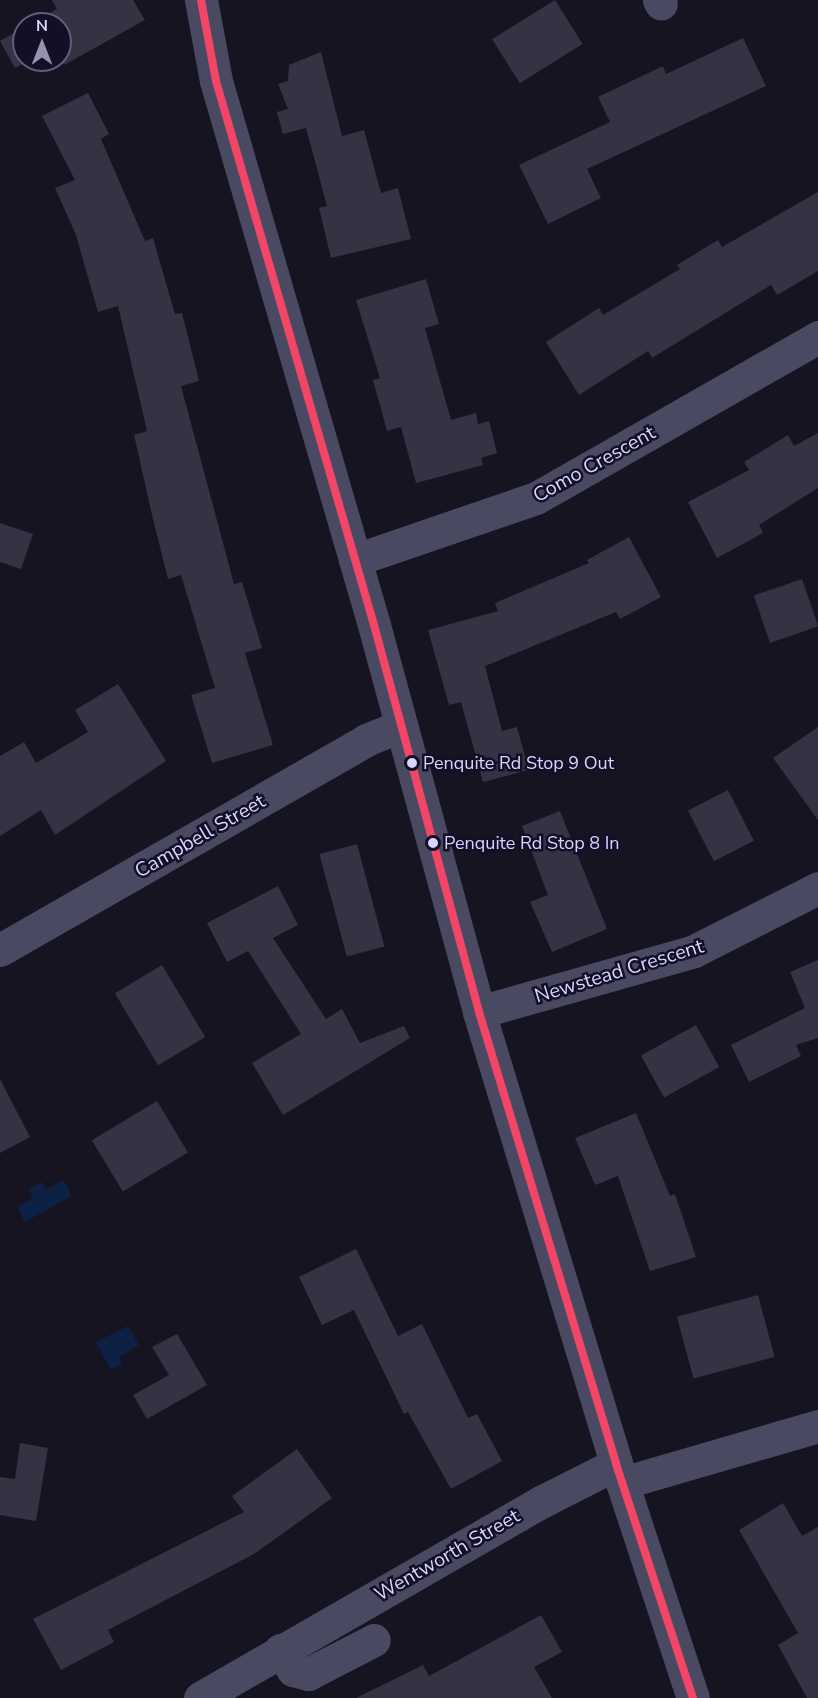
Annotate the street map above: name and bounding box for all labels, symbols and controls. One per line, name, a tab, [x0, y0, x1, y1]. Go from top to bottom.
north arrow	[12, 12, 72, 72]
text: N	[36, 15, 48, 37]
street label: Como Crescent	[529, 421, 659, 507]
place label: Penquite Rd Stop 9 Out	[423, 752, 614, 774]
marker: Penquite Rd Stop 9 Out	[406, 757, 418, 769]
street label: Campbell Street	[131, 789, 269, 883]
place label: Penquite Rd Stop 8 In	[444, 832, 620, 854]
marker: Penquite Rd Stop 8 In	[427, 837, 439, 849]
street label: Newstead Crescent	[532, 934, 706, 1008]
street label: Wentworth Street	[370, 1504, 524, 1606]

